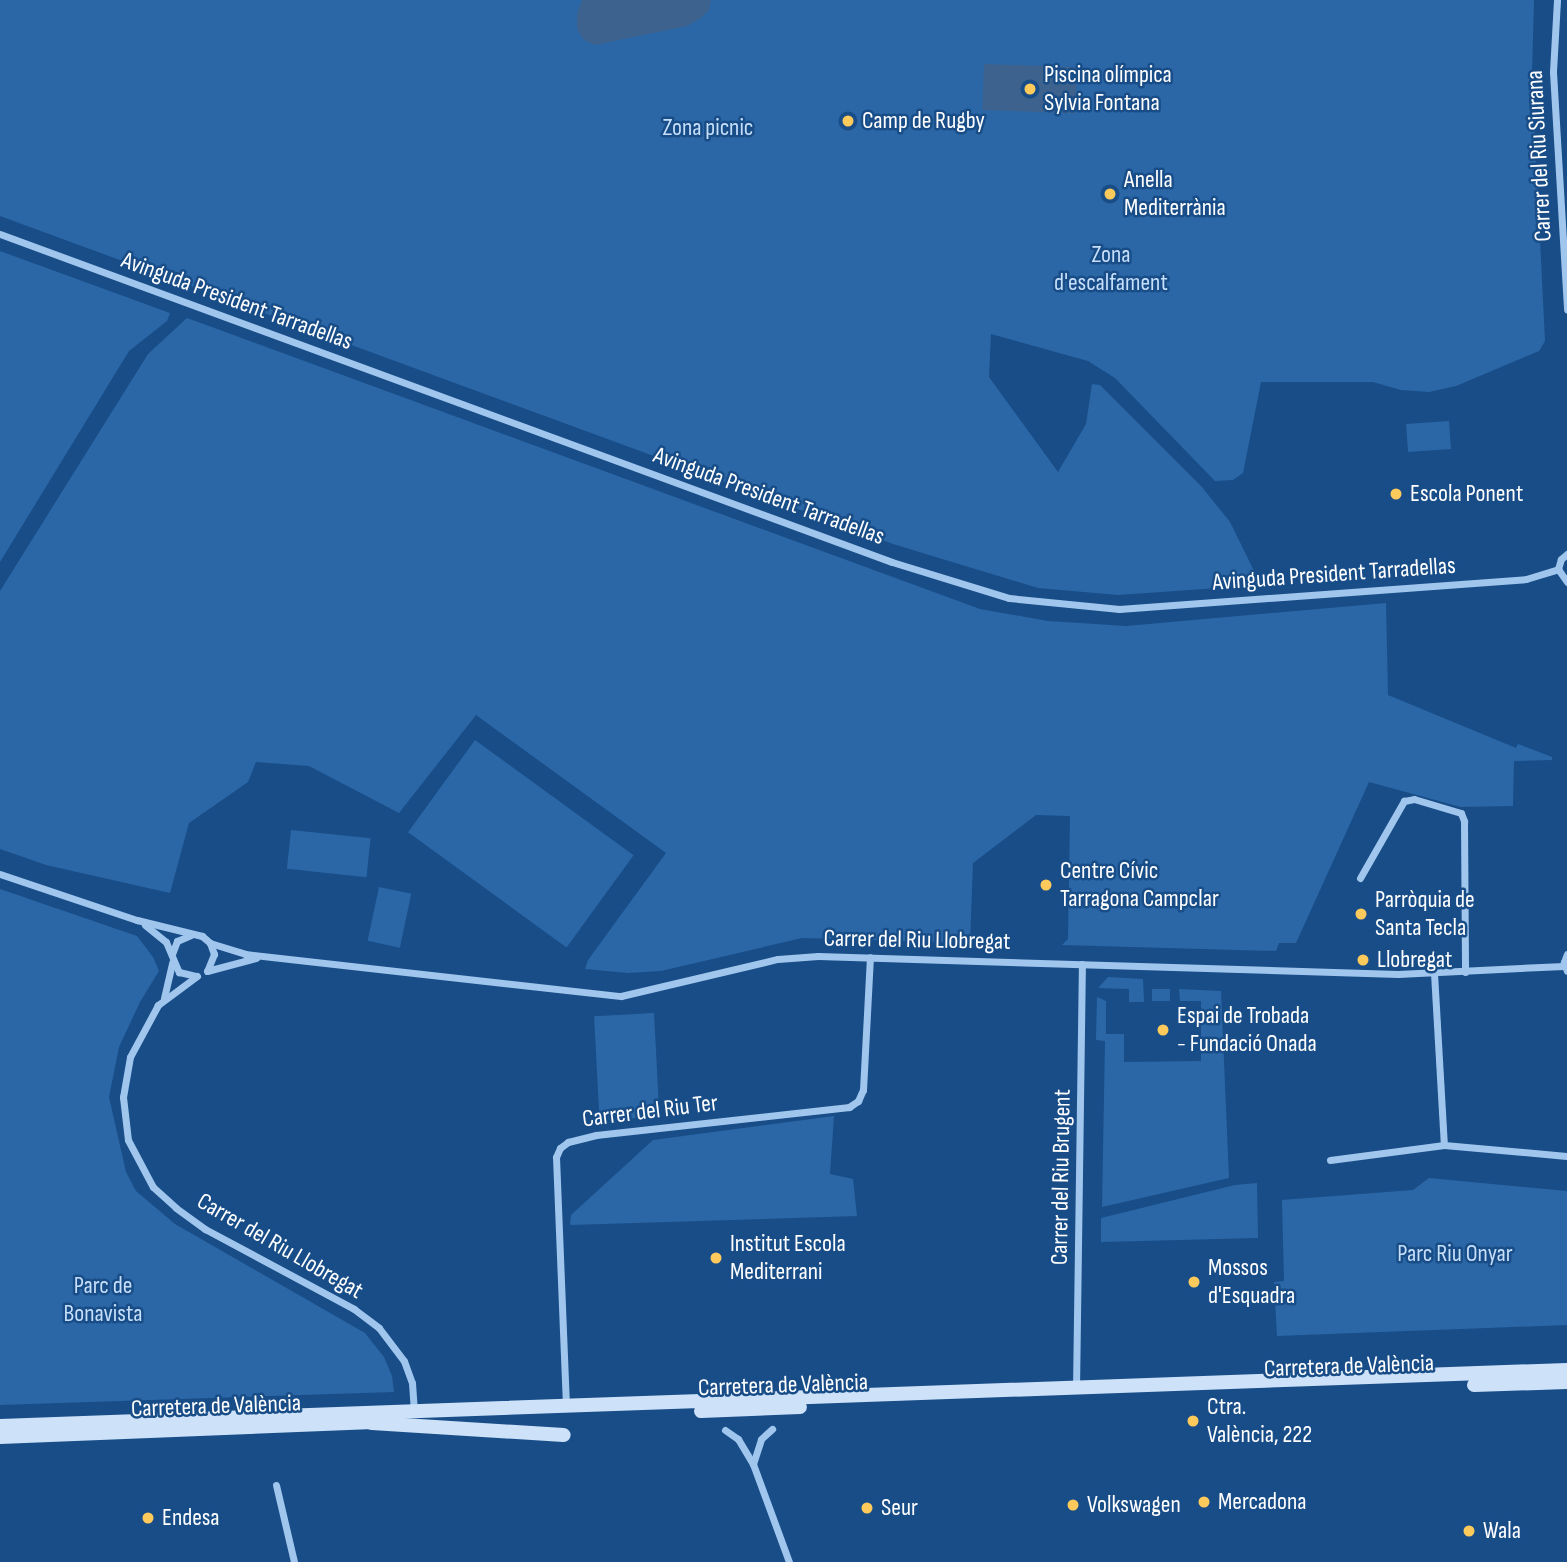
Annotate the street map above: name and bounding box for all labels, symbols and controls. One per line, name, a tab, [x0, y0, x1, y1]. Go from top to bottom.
place label: Piscina olímpica Sylvia Fontana	[1044, 61, 1172, 117]
street label: Carrer del Riu Siurana	[1520, 70, 1558, 242]
marker: Piscina olímpica Sylvia Fontana	[1022, 81, 1038, 97]
place label: Camp de Rugby	[862, 107, 985, 135]
marker: Camp de Rugby	[840, 113, 856, 129]
park label: Zona picnic	[663, 114, 753, 142]
place label: Anella Mediterrània	[1124, 166, 1226, 222]
marker: Anella Mediterrània	[1102, 186, 1118, 202]
park label: Zona d'escalfament	[1054, 241, 1168, 297]
street label: Avinguda President Tarradellas	[118, 246, 356, 356]
street label: Avinguda President Tarradellas	[650, 441, 888, 551]
place label: Escola Ponent	[1410, 480, 1523, 508]
marker: Escola Ponent	[1388, 486, 1404, 502]
street label: Avinguda President Tarradellas	[1211, 551, 1457, 597]
place label: Centre Cívic Tarragona Campclar	[1060, 857, 1219, 913]
marker: Centre Cívic Tarragona Campclar	[1038, 877, 1054, 893]
place label: Parròquia de Santa Tecla	[1375, 886, 1475, 942]
marker: Parròquia de Santa Tecla	[1353, 906, 1369, 922]
street label: Carrer del Riu Llobregat	[823, 924, 1011, 956]
place label: Llobregat	[1377, 946, 1452, 974]
marker: Llobregat	[1355, 952, 1371, 968]
place label: Espai de Trobada - Fundació Onada	[1177, 1002, 1317, 1058]
marker: Espai de Trobada - Fundació Onada	[1155, 1022, 1171, 1038]
street label: Carrer del Riu Ter	[581, 1088, 719, 1134]
street label: Carrer del Riu Brugent	[1045, 1089, 1077, 1265]
street label: Carrer del Riu Llobregat	[192, 1187, 368, 1305]
place label: Institut Escola Mediterrani	[730, 1230, 846, 1286]
park label: Parc Riu Onyar	[1397, 1240, 1513, 1268]
marker: Institut Escola Mediterrani	[708, 1250, 724, 1266]
place label: Mossos d'Esquadra	[1208, 1254, 1295, 1310]
park label: Parc de Bonavista	[64, 1272, 142, 1328]
marker: Mossos d'Esquadra	[1186, 1274, 1202, 1290]
street label: Carretera de València	[1263, 1349, 1435, 1383]
street label: Carretera de València	[697, 1368, 869, 1402]
street label: Carretera de València	[130, 1389, 302, 1423]
place label: Ctra. València, 222	[1207, 1393, 1312, 1449]
marker: Ctra. València, 222	[1185, 1413, 1201, 1429]
place label: Mercadona	[1218, 1488, 1306, 1516]
place label: Volkswagen	[1087, 1491, 1181, 1519]
place label: Seur	[881, 1494, 918, 1522]
marker: Mercadona	[1196, 1494, 1212, 1510]
marker: Volkswagen	[1065, 1497, 1081, 1513]
marker: Seur	[859, 1500, 875, 1516]
place label: Endesa	[162, 1504, 220, 1532]
marker: Endesa	[140, 1510, 156, 1526]
place label: Wala	[1483, 1517, 1521, 1545]
marker: Wala	[1461, 1523, 1477, 1539]

